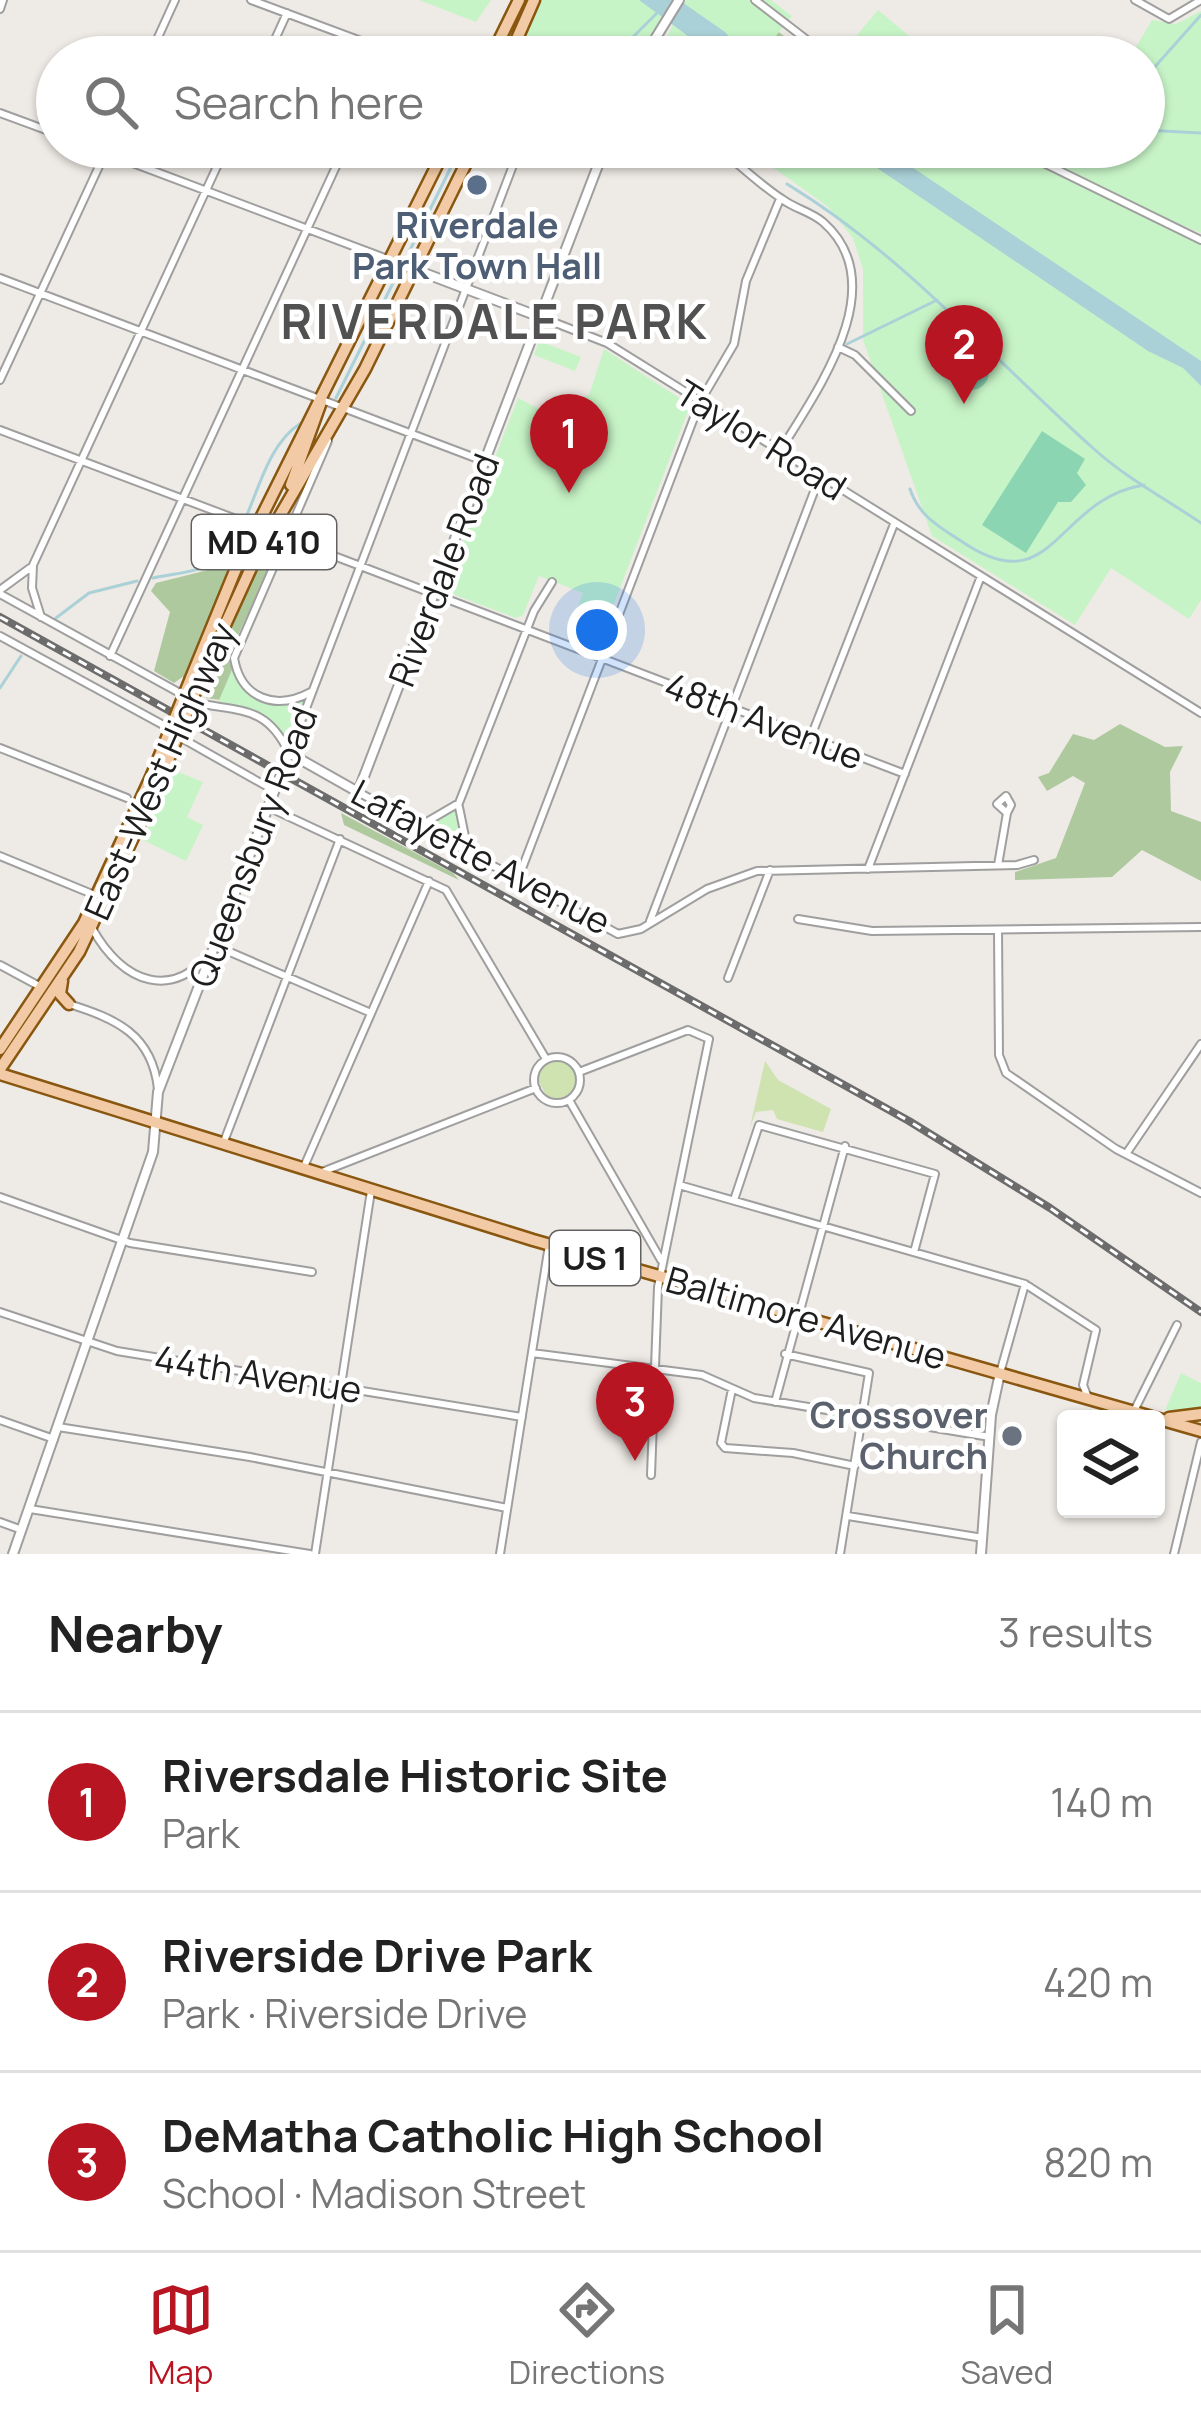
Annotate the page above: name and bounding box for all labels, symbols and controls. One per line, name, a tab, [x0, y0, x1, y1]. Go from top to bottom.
search box	[36, 36, 1165, 168]
icon: search	[78, 69, 144, 135]
text: Search here	[174, 71, 424, 133]
marker: Riverdale Park Town Hall	[464, 172, 490, 198]
place label: Riverdale Park Town Hall	[352, 200, 602, 290]
district label: RIVERDALE PARK	[281, 288, 709, 353]
pin: 2	[925, 305, 1003, 404]
street label: Taylor Road	[667, 368, 856, 511]
pin: 1	[530, 394, 608, 493]
street label: Riverdale Road	[377, 446, 510, 693]
road number: MD 410	[192, 515, 336, 569]
your location	[567, 600, 627, 660]
street label: East-West Highway	[72, 614, 247, 927]
street label: 48th Avenue	[658, 660, 870, 781]
street label: Queensbury Road	[177, 700, 328, 994]
street label: Lafayette Avenue	[343, 768, 619, 946]
road number: US 1	[550, 1231, 640, 1285]
street label: Baltimore Avenue	[660, 1254, 952, 1381]
street label: 44th Avenue	[151, 1333, 365, 1414]
pin: 3	[596, 1362, 674, 1461]
place label: Crossover Church	[810, 1390, 988, 1480]
map controls	[1057, 1410, 1165, 1518]
button: layers	[1057, 1410, 1165, 1518]
marker: Crossover Church	[999, 1423, 1025, 1449]
text: Nearby	[48, 1598, 223, 1667]
text: 3 results	[998, 1605, 1153, 1659]
text: Riversdale Historic Site	[162, 1744, 668, 1806]
text: 1	[78, 1775, 96, 1829]
text: 140 m	[1050, 1775, 1153, 1829]
text: Park	[162, 1806, 240, 1860]
text: Riverside Drive Park	[162, 1924, 592, 1986]
text: 2	[75, 1955, 99, 2009]
text: 420 m	[1043, 1955, 1153, 2009]
text: Park · Riverside Drive	[162, 1986, 527, 2040]
text: DeMatha Catholic High School	[162, 2104, 824, 2166]
text: 3	[76, 2135, 98, 2189]
text: 820 m	[1043, 2135, 1153, 2189]
text: School · Madison Street	[162, 2166, 586, 2220]
tab: Map	[148, 2277, 214, 2394]
tab: Directions	[509, 2277, 665, 2394]
tab: Saved	[960, 2277, 1053, 2394]

